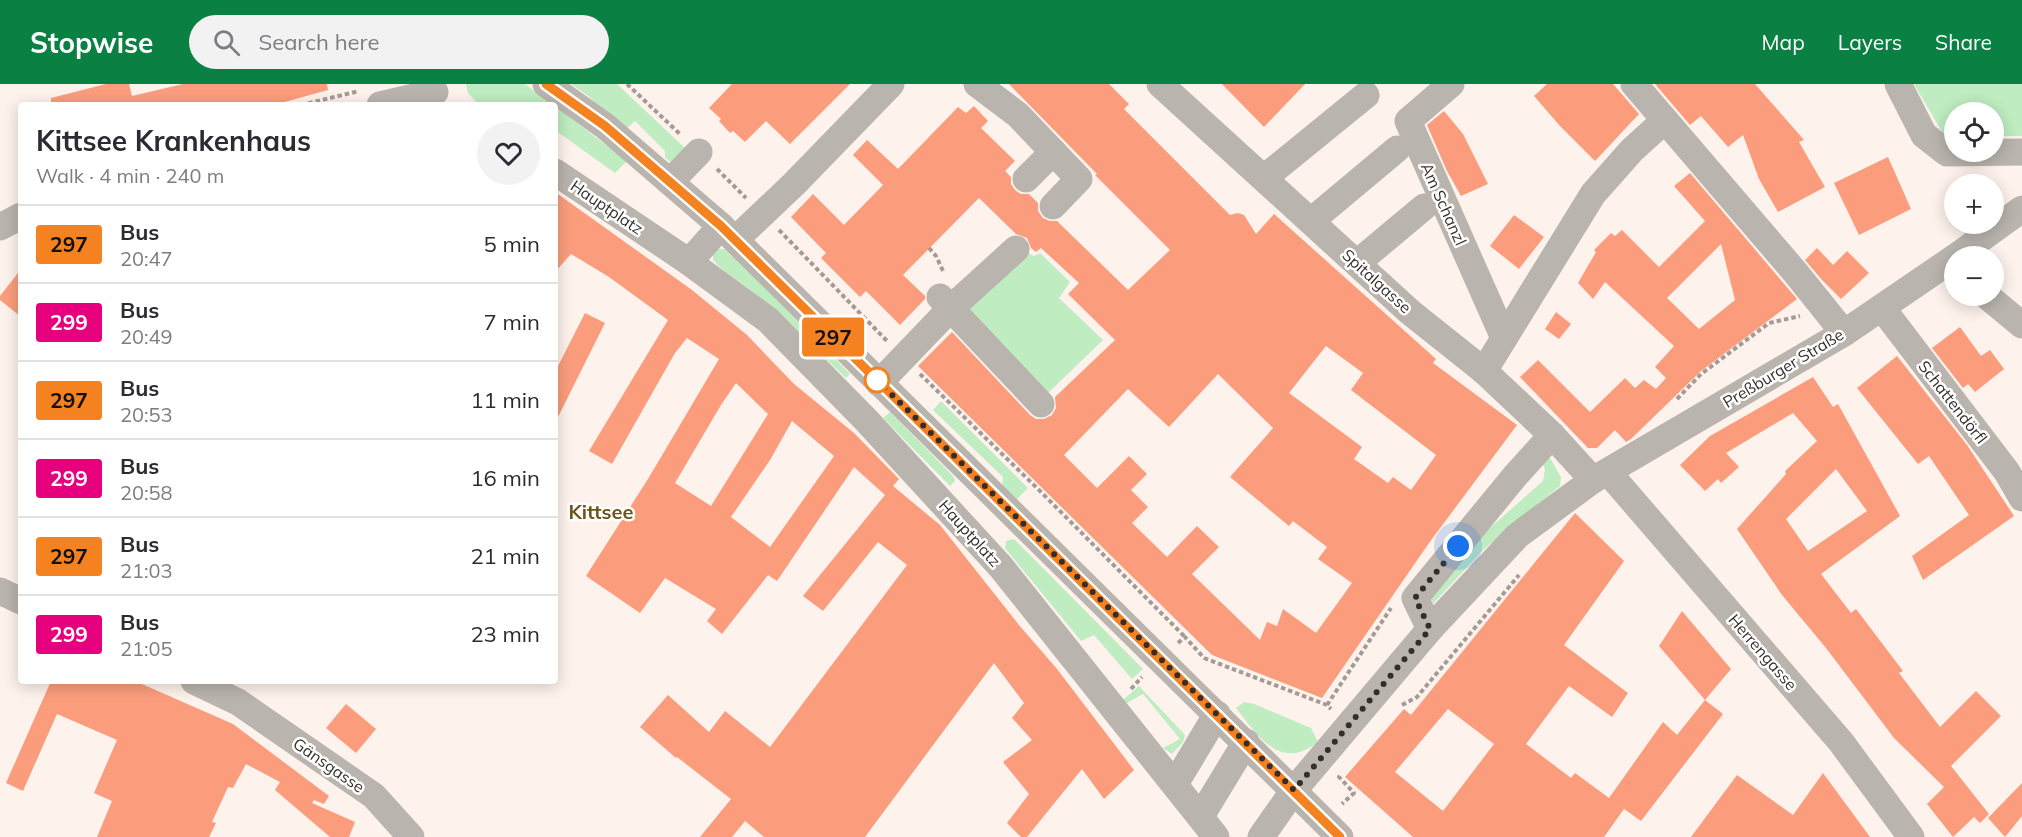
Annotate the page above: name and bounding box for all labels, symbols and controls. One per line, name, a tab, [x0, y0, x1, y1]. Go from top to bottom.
search box	[189, 15, 609, 69]
text: Stopwise	[30, 25, 153, 60]
icon: search	[210, 26, 243, 59]
text: Search here	[258, 28, 379, 56]
text: Map	[1762, 29, 1805, 55]
text: Layers	[1838, 29, 1902, 55]
text: Share	[1935, 29, 1992, 55]
map controls	[1944, 102, 2004, 306]
button: locate	[1944, 102, 2004, 162]
button: heart	[477, 122, 540, 185]
text: Kittsee Krankenhaus	[36, 123, 311, 158]
street label: Am Schanzl	[1417, 160, 1471, 248]
text: Walk · 4 min · 240 m	[36, 163, 224, 188]
button: +	[1944, 174, 2004, 234]
street label: Hauptplatz	[567, 175, 647, 239]
text: Bus	[120, 218, 159, 246]
text: 5 min	[484, 230, 540, 258]
text: 297	[50, 231, 88, 257]
street label: Spitalgasse	[1338, 245, 1416, 317]
text: 20:47	[120, 246, 173, 271]
button: −	[1944, 246, 2004, 306]
text: Bus	[120, 296, 159, 324]
text: 7 min	[484, 308, 540, 336]
text: 299	[50, 309, 88, 335]
line badge: 297	[798, 318, 868, 356]
text: 20:49	[120, 324, 173, 349]
text: 297	[814, 324, 852, 350]
street label: Preßburger Straße	[1719, 324, 1847, 412]
street label: Schattendörfl	[1914, 356, 1992, 448]
unlabelled marker	[864, 367, 890, 393]
text: Bus	[120, 374, 159, 402]
text: 11 min	[470, 386, 540, 414]
text: 297	[50, 387, 88, 413]
text: 20:53	[120, 402, 173, 427]
text: Bus	[120, 452, 159, 480]
text: 16 min	[470, 464, 540, 492]
text: 299	[50, 465, 88, 491]
text: 20:58	[120, 480, 173, 505]
street label: Hauptplatz	[935, 495, 1005, 571]
district label: Kittsee	[568, 499, 634, 524]
text: Bus	[120, 530, 159, 558]
your location	[1443, 531, 1473, 561]
text: 21 min	[470, 542, 540, 570]
text: 297	[50, 543, 88, 569]
text: 21:03	[120, 558, 173, 583]
text: Bus	[120, 608, 159, 636]
street label: Herrengasse	[1724, 610, 1802, 694]
text: 23 min	[470, 620, 540, 648]
text: 299	[50, 621, 88, 647]
text: 21:05	[120, 636, 173, 661]
street label: Gänsgasse	[289, 733, 369, 797]

